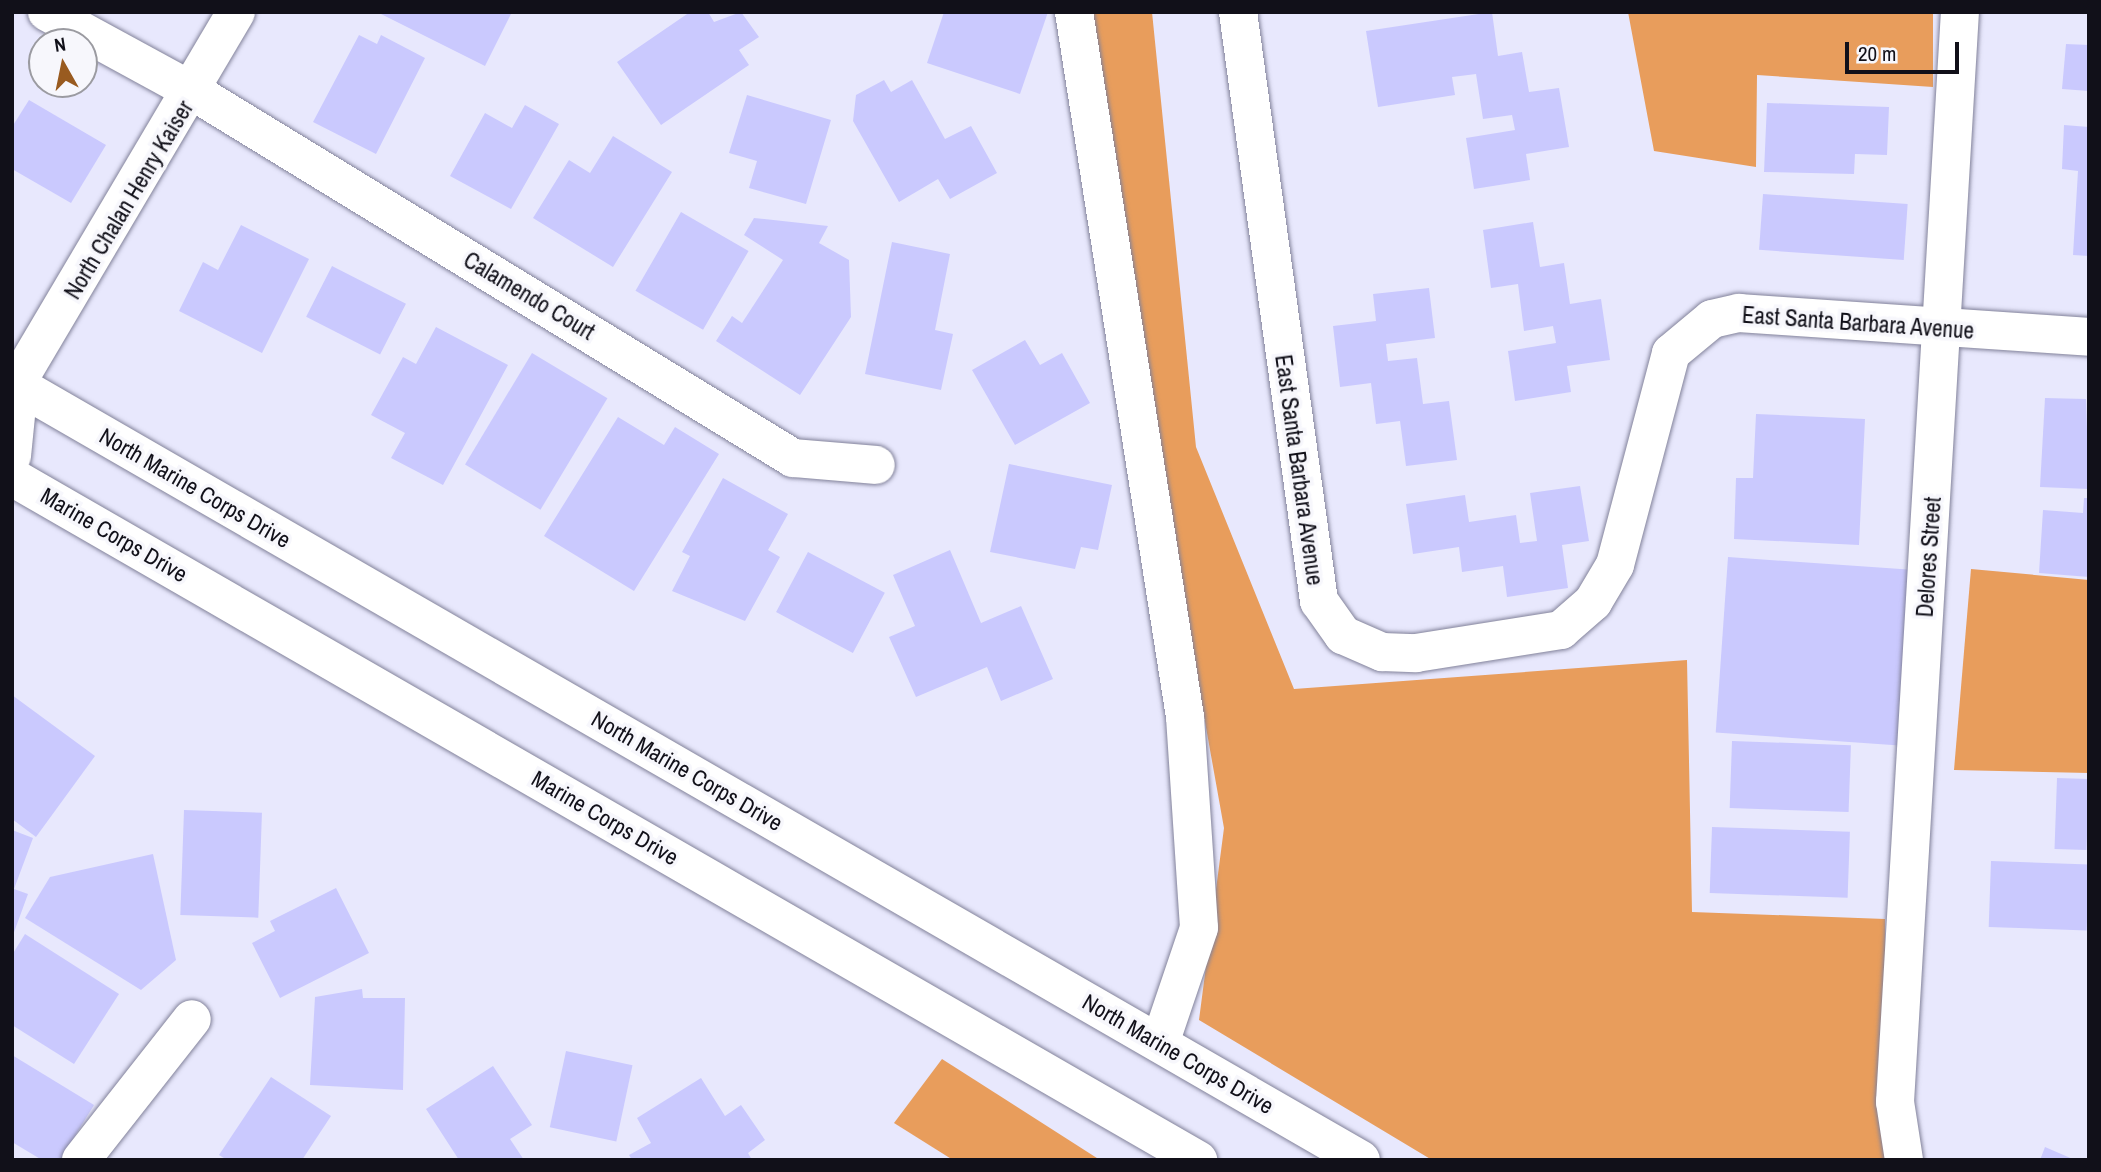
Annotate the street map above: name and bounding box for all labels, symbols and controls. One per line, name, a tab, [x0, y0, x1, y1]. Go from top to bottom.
north arrow	[28, 28, 98, 98]
scale bar	[1849, 28, 1963, 72]
text: N	[52, 31, 68, 58]
text: 20 m	[1858, 39, 1896, 68]
street label: North Chalan Henry Kaiser	[59, 96, 199, 304]
street label: Calamendo Court	[459, 246, 599, 346]
street label: East Santa Barbara Avenue	[1741, 301, 1975, 345]
street label: East Santa Barbara Avenue	[1269, 352, 1329, 588]
street label: North Marine Corps Drive	[95, 422, 295, 554]
street label: Marine Corps Drive	[36, 482, 192, 588]
street label: Delores Street	[1911, 496, 1947, 618]
street label: North Marine Corps Drive	[587, 705, 787, 837]
street label: Marine Corps Drive	[527, 765, 683, 871]
street label: North Marine Corps Drive	[1078, 988, 1278, 1120]

